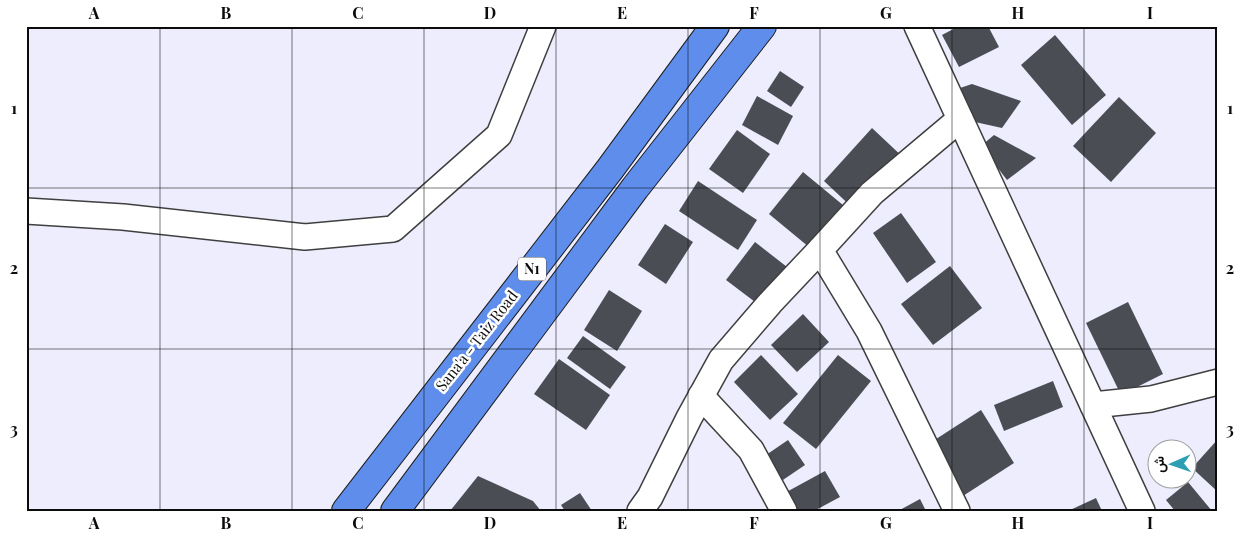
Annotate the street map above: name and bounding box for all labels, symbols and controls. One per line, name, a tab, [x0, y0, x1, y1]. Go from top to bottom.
text: A	[88, 2, 100, 23]
text: B	[221, 2, 232, 23]
text: C	[352, 2, 364, 23]
text: D	[484, 2, 496, 23]
text: E	[617, 2, 627, 23]
text: F	[749, 2, 759, 23]
text: G	[880, 2, 892, 23]
text: H	[1012, 2, 1025, 23]
text: I	[1147, 2, 1153, 23]
text: 1	[11, 97, 17, 118]
text: 1	[1227, 97, 1233, 118]
text: 2	[10, 257, 18, 278]
text: 2	[1226, 257, 1234, 278]
road number: N1	[518, 258, 546, 280]
street label: Sana'a - Taiz Road	[431, 286, 522, 395]
text: 3	[10, 418, 18, 439]
text: 3	[1226, 418, 1234, 439]
north arrow	[1146, 440, 1196, 490]
text: ش	[1149, 456, 1168, 473]
text: A	[88, 512, 100, 533]
text: B	[221, 512, 232, 533]
text: C	[352, 512, 364, 533]
text: D	[484, 512, 496, 533]
text: E	[617, 512, 627, 533]
text: F	[749, 512, 759, 533]
text: G	[880, 512, 892, 533]
text: H	[1012, 512, 1025, 533]
text: I	[1147, 512, 1153, 533]

